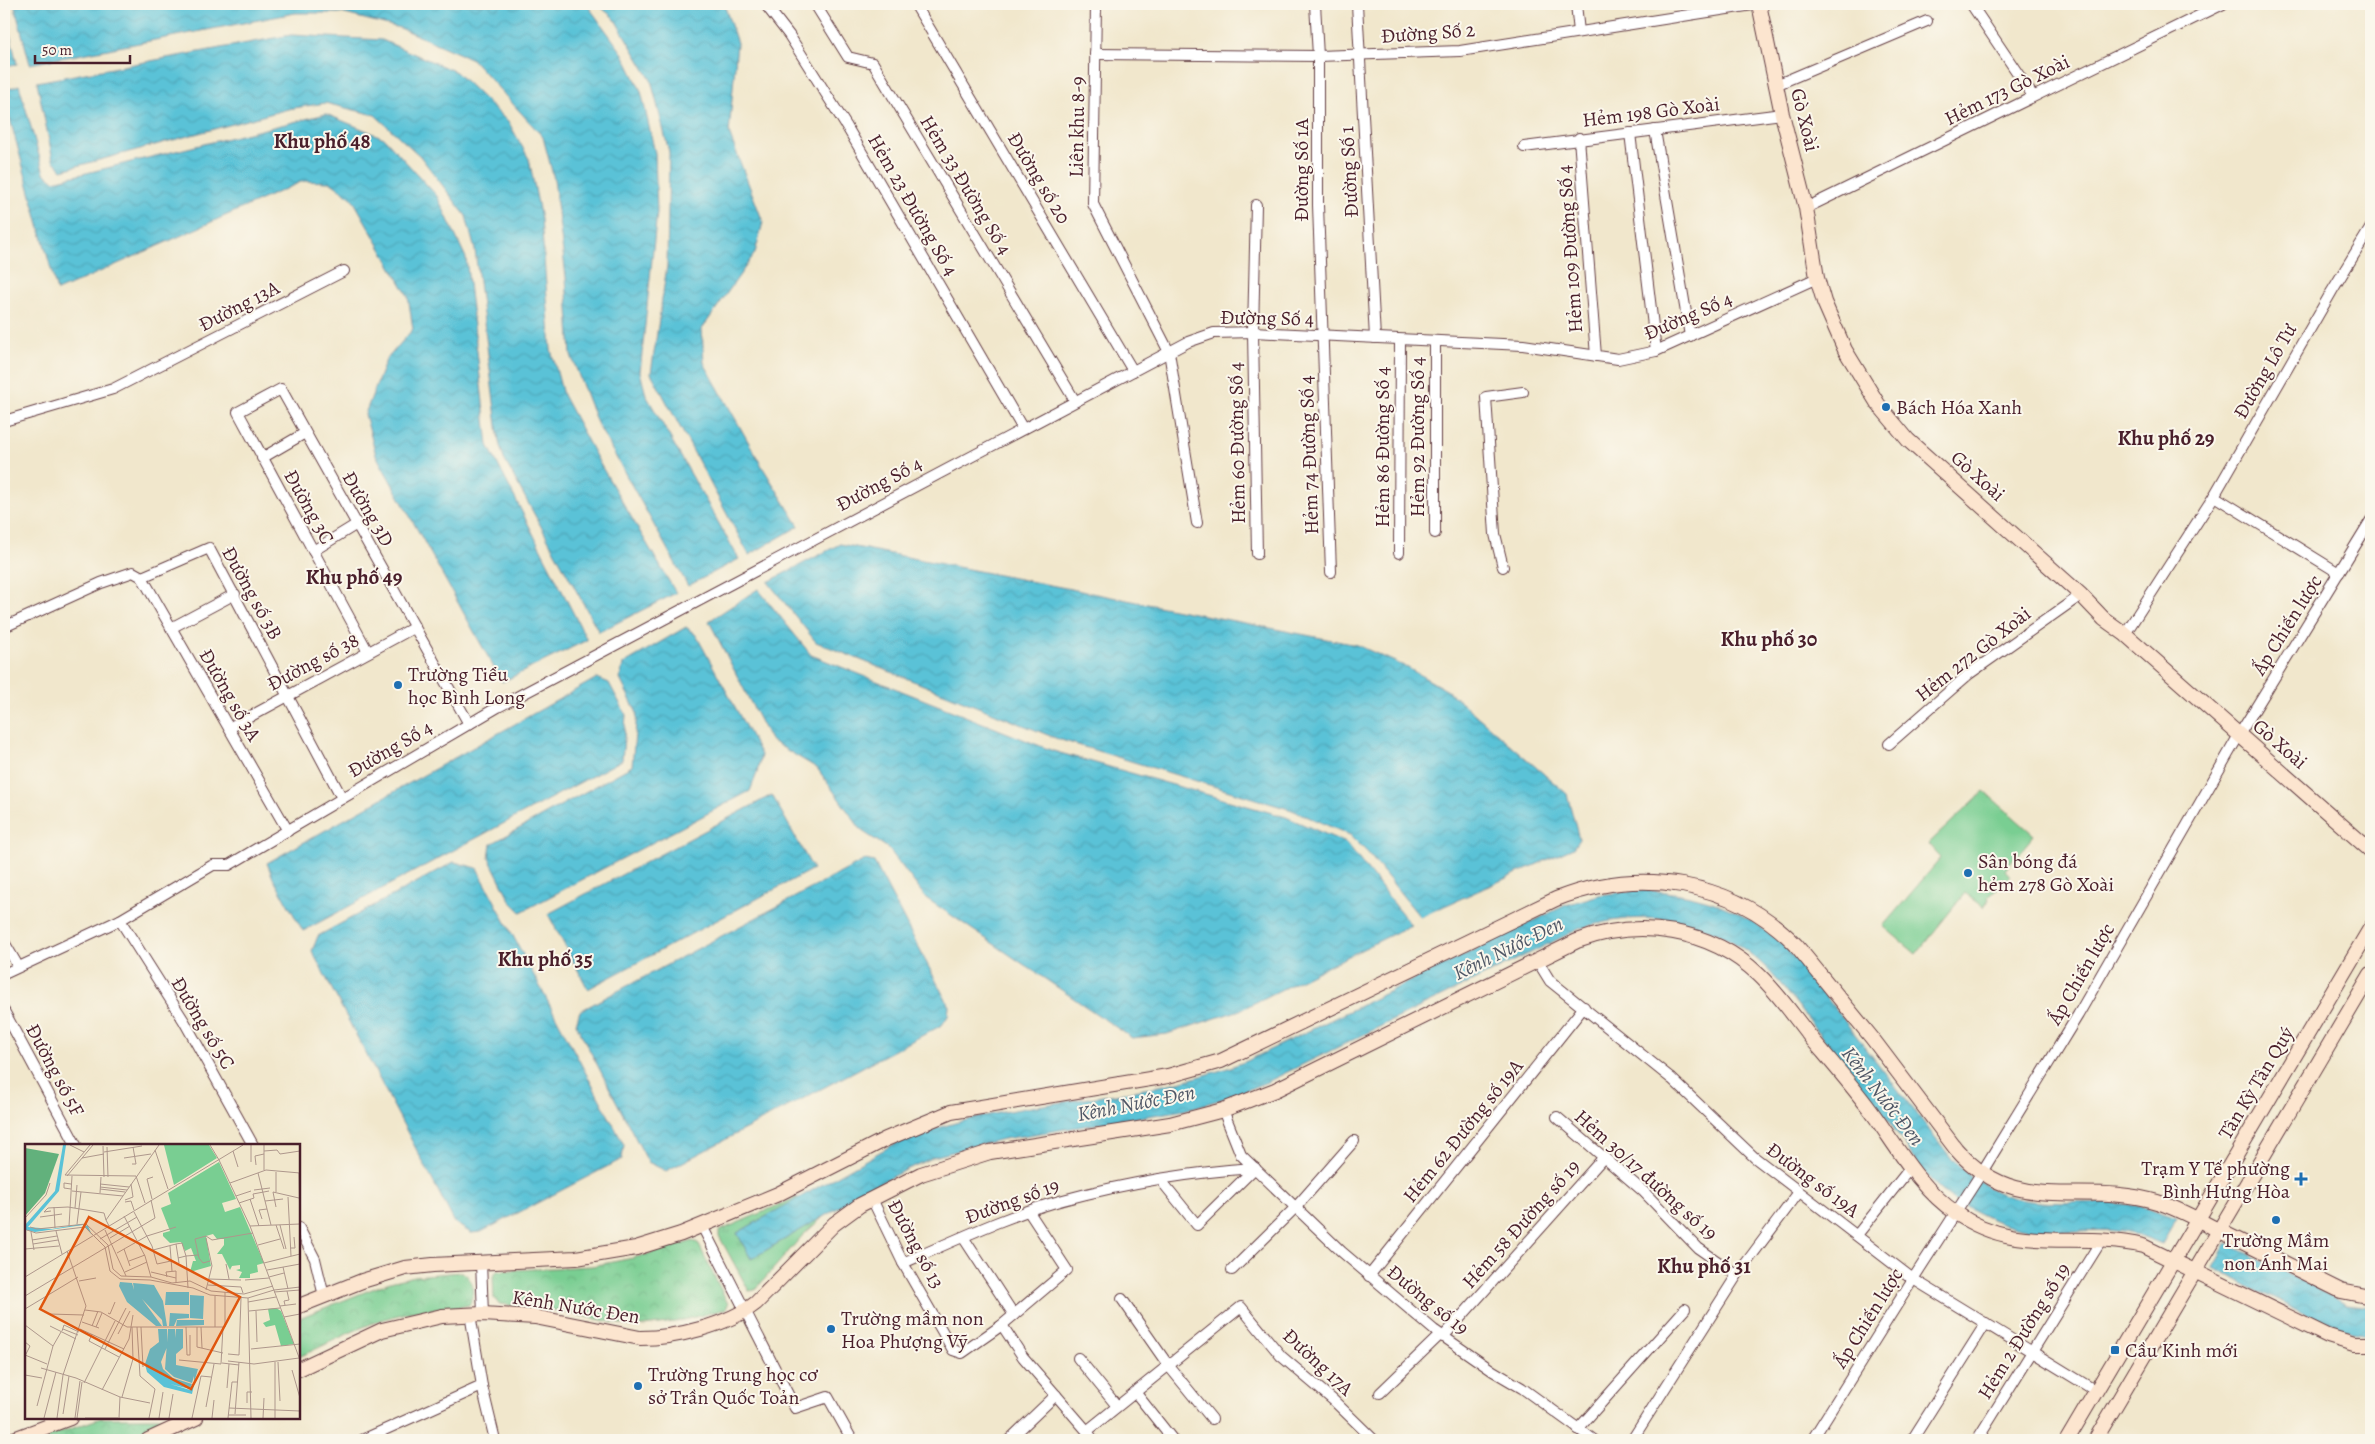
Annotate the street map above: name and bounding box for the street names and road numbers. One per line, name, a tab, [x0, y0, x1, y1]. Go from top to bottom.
street label: Đường Số 2	[1380, 16, 1476, 50]
street label: Hẻm 173 Gò Xoài	[1940, 48, 2074, 132]
street label: Liên khu 8-9	[1063, 76, 1091, 178]
street label: Gò Xoài	[1784, 86, 1826, 154]
street label: Hẻm 198 Gò Xoài	[1581, 90, 1721, 134]
street label: Hẻm 33 Đường Số 4	[914, 110, 1018, 260]
street label: Đường Số 1A	[1288, 118, 1315, 222]
street label: Đường Số 1	[1333, 125, 1365, 218]
street label: Đường số 20	[1001, 127, 1077, 229]
street label: Hẻm 23 Đường Số 4	[861, 129, 965, 281]
street label: Hẻm 109 Đường Số 4	[1551, 164, 1589, 334]
street label: Đường 13A	[194, 274, 284, 338]
street label: Đường Số 4	[1640, 285, 1736, 347]
street label: Đường Số 4	[1220, 304, 1314, 332]
street label: Đường Lô Tư	[2227, 318, 2303, 424]
street label: Hẻm 92 Đường Số 4	[1404, 357, 1431, 517]
street label: Hẻm 60 Đường Số 4	[1222, 362, 1252, 524]
street label: Hẻm 86 Đường Số 4	[1369, 367, 1396, 527]
street label: Hẻm 74 Đường Số 4	[1293, 375, 1325, 535]
street label: Gò Xoài	[1945, 444, 2011, 508]
street label: Đường Số 4	[831, 450, 927, 518]
street label: Đường 3C	[277, 465, 341, 549]
street label: Đường 3D	[336, 466, 400, 552]
street label: Đường số 3B	[215, 541, 289, 645]
street label: Ấp Chiến lược	[2245, 570, 2328, 681]
street label: Hẻm 272 Gò Xoài	[1910, 600, 2036, 708]
street label: Đường số 38	[262, 626, 364, 698]
street label: Đường số 3A	[193, 644, 267, 746]
street label: Gò Xoài	[2247, 713, 2313, 775]
street label: Đường Số 4	[343, 714, 437, 784]
street label: Ấp Chiến lược	[2040, 918, 2121, 1031]
street label: Đường số 5C	[165, 972, 241, 1074]
street label: Đường số 5F	[19, 1019, 91, 1121]
street label: Tân Kỳ Tân Quý	[2212, 1021, 2301, 1144]
street label: Hẻm 62 Đường số 19A	[1397, 1053, 1529, 1208]
street label: Hẻm 30/17 đường số 19	[1569, 1103, 1723, 1247]
street label: Đường số 19A	[1761, 1136, 1865, 1224]
street label: Hẻm 58 Đường số 19	[1456, 1154, 1586, 1294]
street label: Đường số 19	[961, 1171, 1063, 1231]
street label: Đường số 13	[881, 1195, 951, 1293]
street label: Hẻm 2 Đường số 19	[1971, 1258, 2077, 1404]
street label: Đường số 19	[1381, 1259, 1475, 1341]
street label: Ấp Chiến lược	[1826, 1263, 1909, 1374]
street label: Kênh Nước Đen	[510, 1284, 642, 1330]
street label: Đường 17A	[1277, 1322, 1359, 1402]

